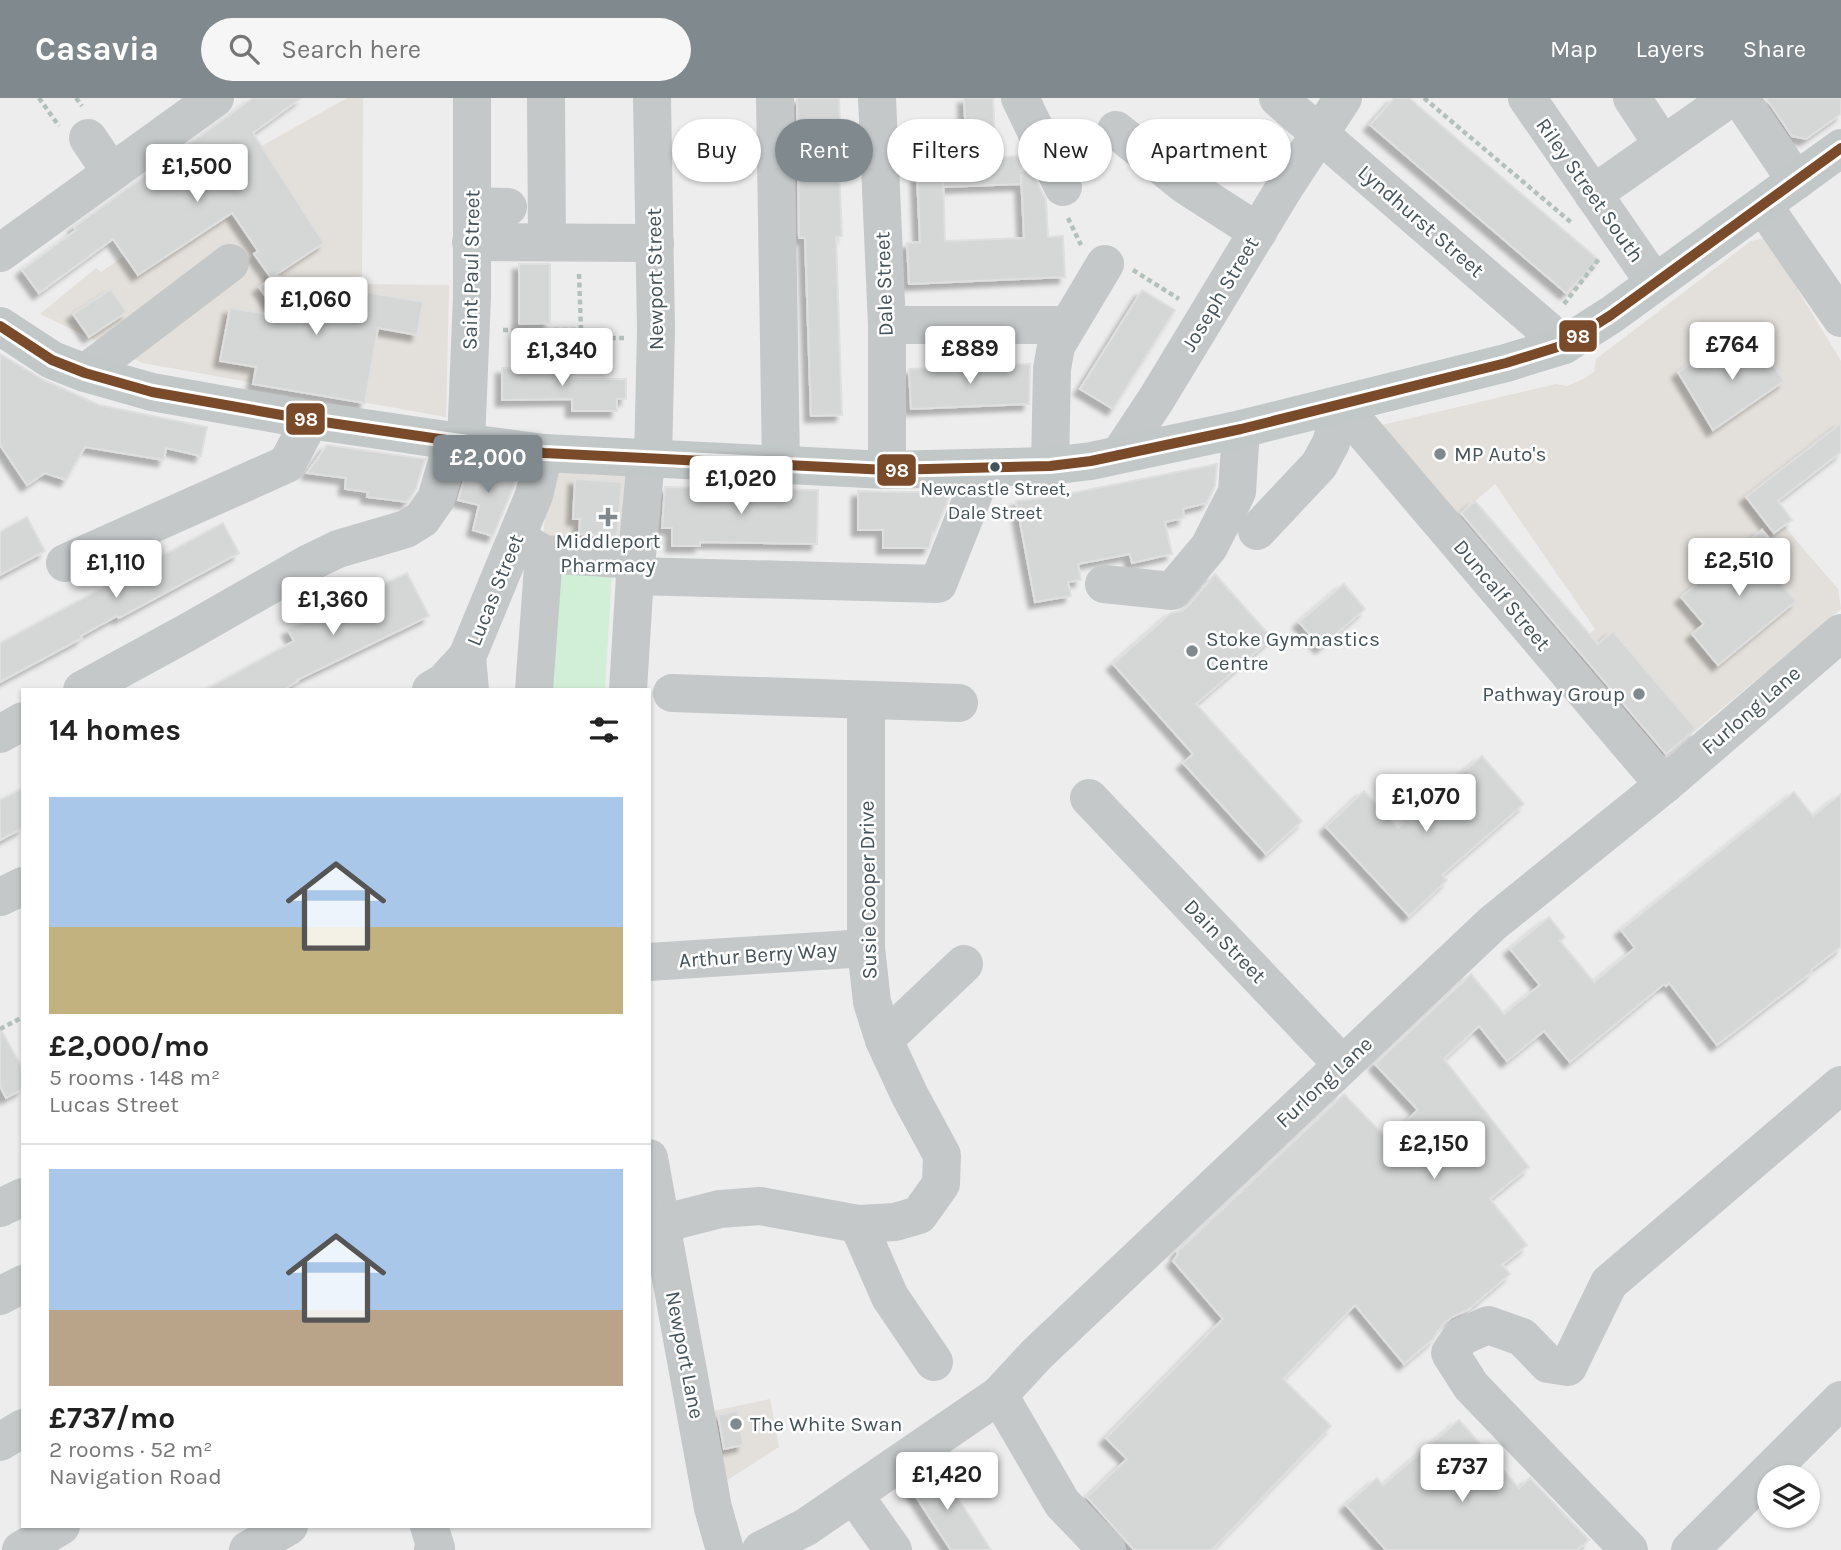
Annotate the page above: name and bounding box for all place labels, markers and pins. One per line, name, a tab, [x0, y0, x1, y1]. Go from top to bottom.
pin: £1,500	[140, 144, 254, 204]
pin: £1,060	[259, 278, 373, 337]
pin: £764	[1691, 322, 1773, 382]
pin: £889	[929, 327, 1011, 386]
pin: £1,340	[505, 328, 619, 388]
pin: £2,000	[431, 436, 545, 495]
place label: MP Auto's	[1454, 442, 1546, 466]
marker: MP Auto's	[1432, 446, 1448, 462]
pin: £1,020	[684, 456, 798, 516]
marker: Newcastle Street, Dale Street	[988, 460, 1002, 474]
place label: Newcastle Street, Dale Street	[920, 478, 1070, 524]
marker: Middleport Pharmacy	[600, 509, 616, 525]
place label: Middleport Pharmacy	[556, 529, 661, 577]
pin: £2,510	[1682, 538, 1796, 598]
pin: £1,110	[59, 540, 173, 600]
pin: £1,360	[276, 578, 390, 637]
place label: Stoke Gymnastics Centre	[1206, 627, 1380, 675]
marker: Stoke Gymnastics Centre	[1184, 643, 1200, 659]
place label: Pathway Group	[1482, 682, 1625, 706]
marker: Pathway Group	[1631, 686, 1647, 702]
pin: £1,070	[1369, 774, 1483, 834]
pin: £2,150	[1377, 1122, 1491, 1181]
place label: The White Swan	[750, 1412, 902, 1436]
marker: The White Swan	[728, 1416, 744, 1432]
pin: £737	[1421, 1444, 1503, 1504]
pin: £1,420	[890, 1452, 1004, 1512]

